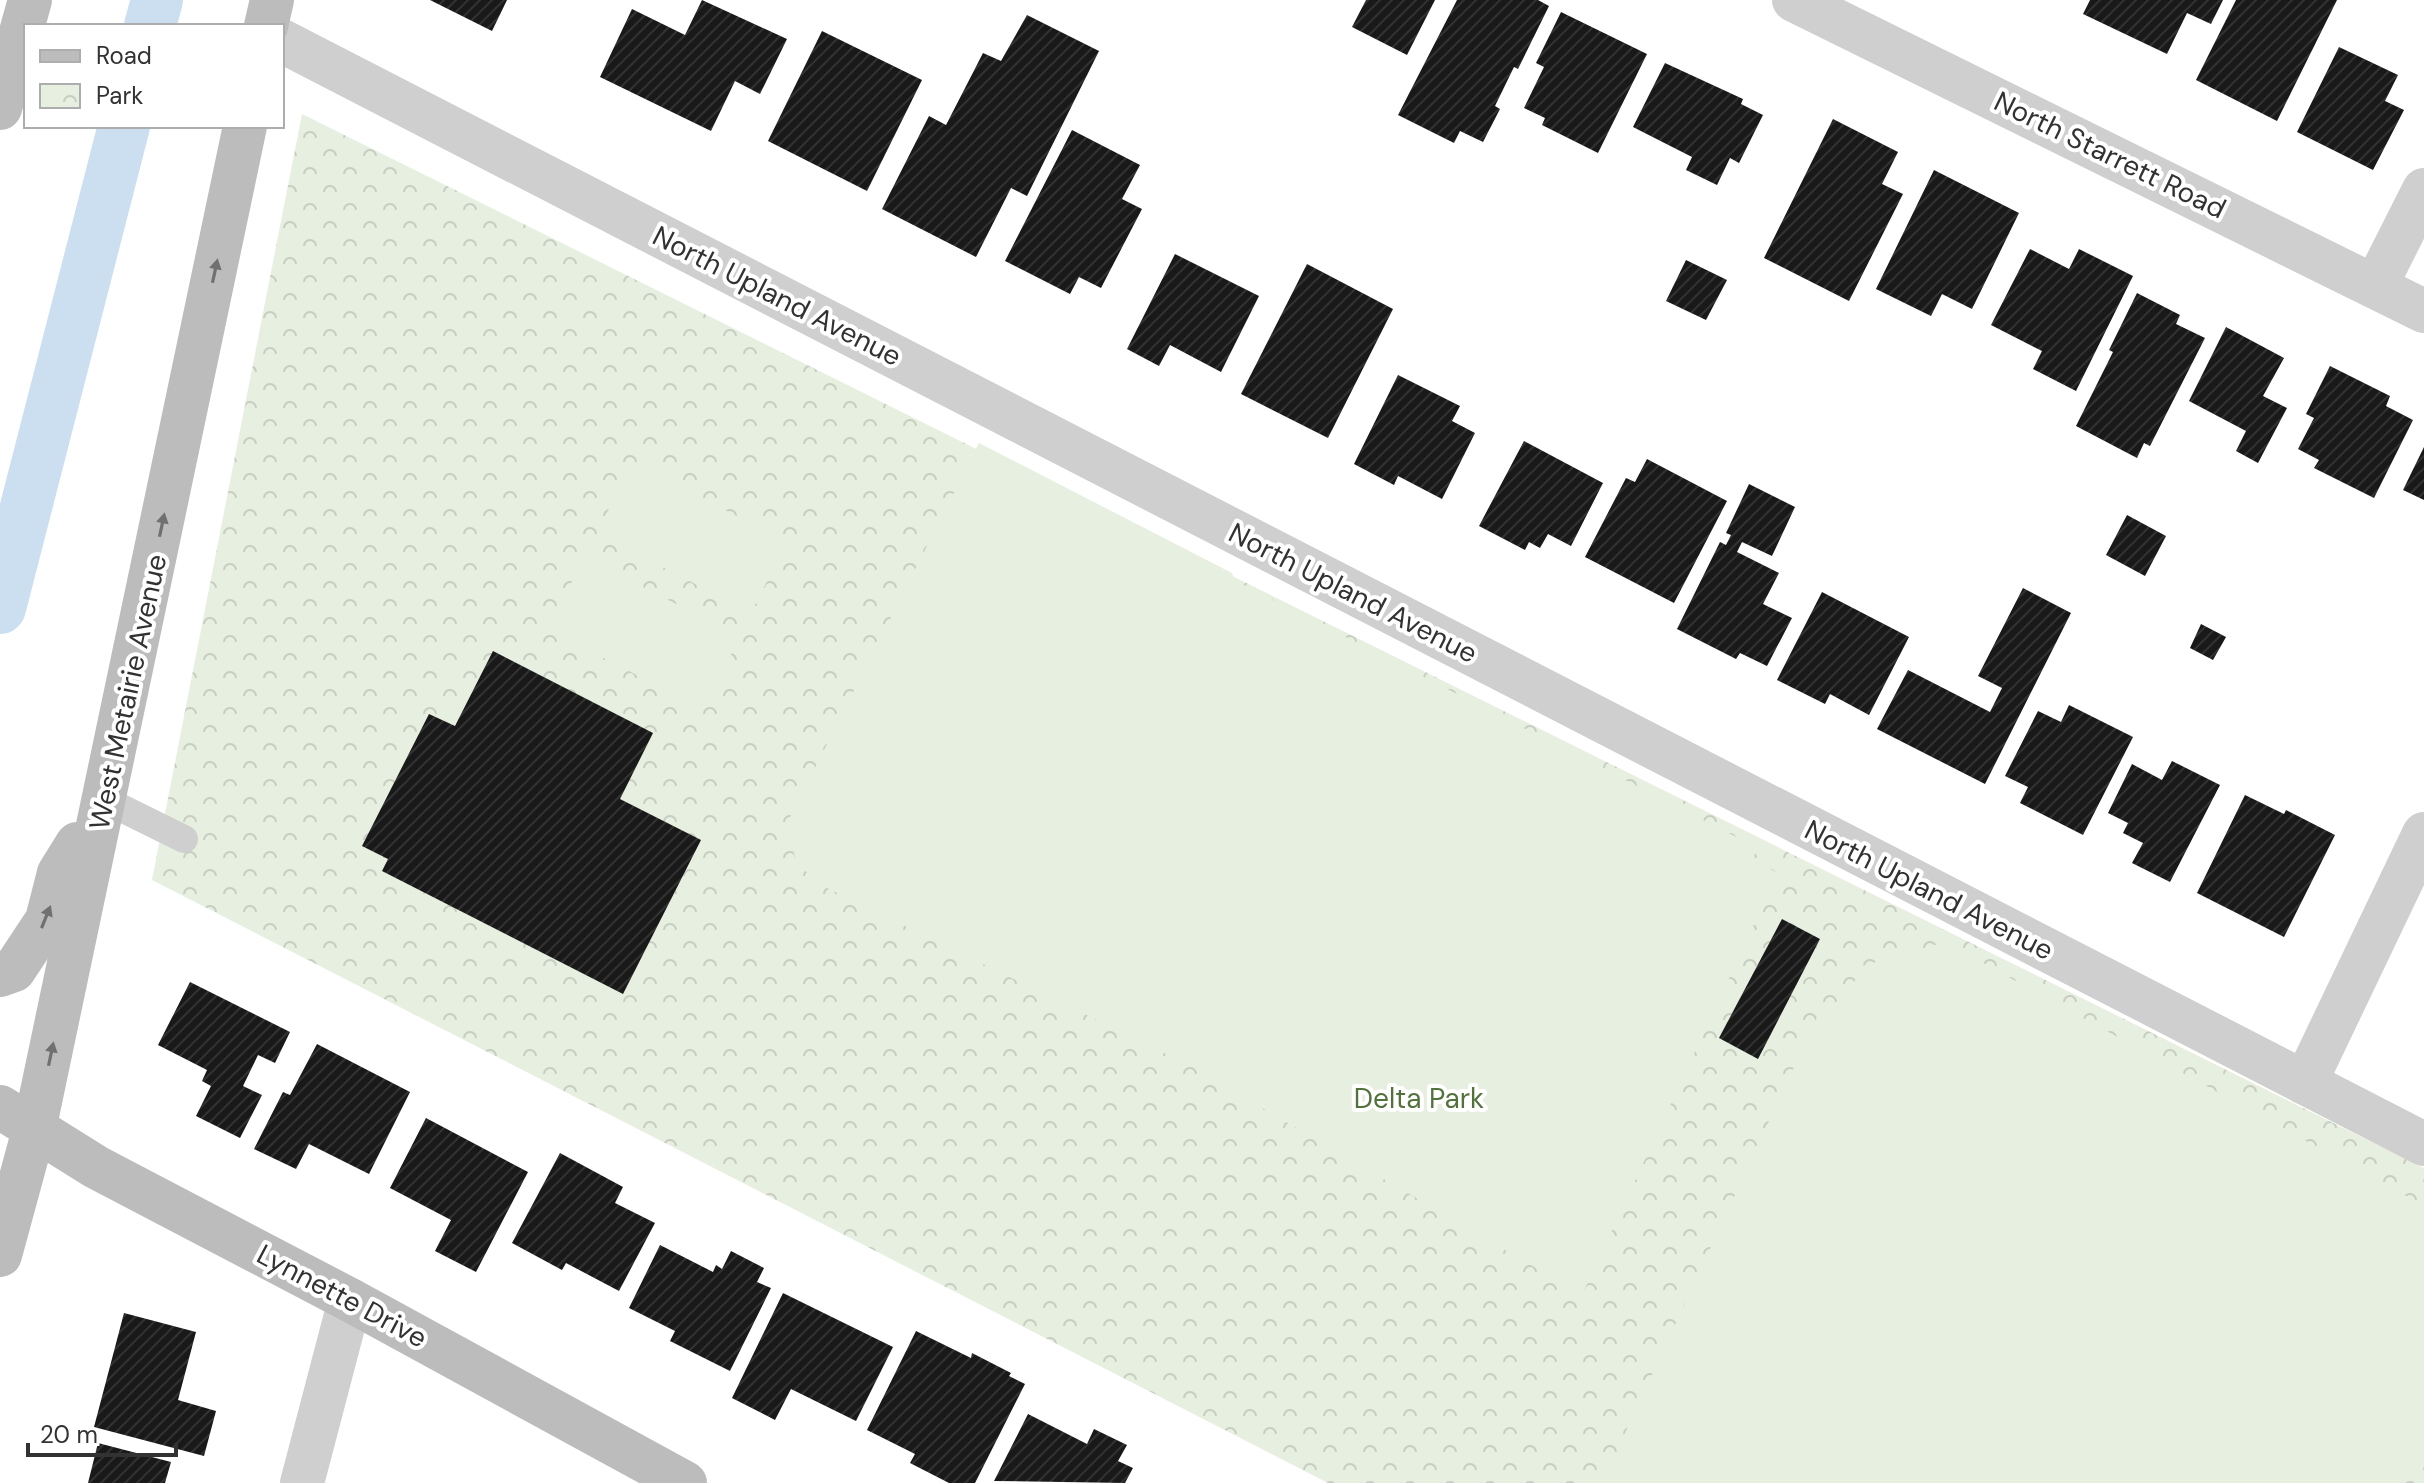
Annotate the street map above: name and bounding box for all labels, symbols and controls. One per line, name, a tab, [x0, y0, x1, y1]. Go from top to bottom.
legend	[24, 24, 284, 128]
text: Road	[96, 40, 152, 71]
text: Park	[96, 80, 143, 111]
street label: North Starrett Road	[1988, 83, 2232, 227]
street label: North Upland Avenue	[646, 217, 908, 375]
one-way arrow	[209, 258, 222, 283]
one-way arrow	[156, 512, 169, 537]
street label: North Upland Avenue	[1222, 514, 1484, 672]
street label: West Metairie Avenue	[81, 551, 175, 833]
street label: North Upland Avenue	[1798, 811, 2060, 969]
one-way arrow	[40, 904, 53, 928]
one-way arrow	[45, 1041, 58, 1066]
park label: Delta Park	[1354, 1080, 1484, 1117]
street label: Lynnette Drive	[251, 1236, 433, 1356]
scale bar	[28, 1407, 176, 1457]
text: 20 m	[40, 1419, 98, 1450]

